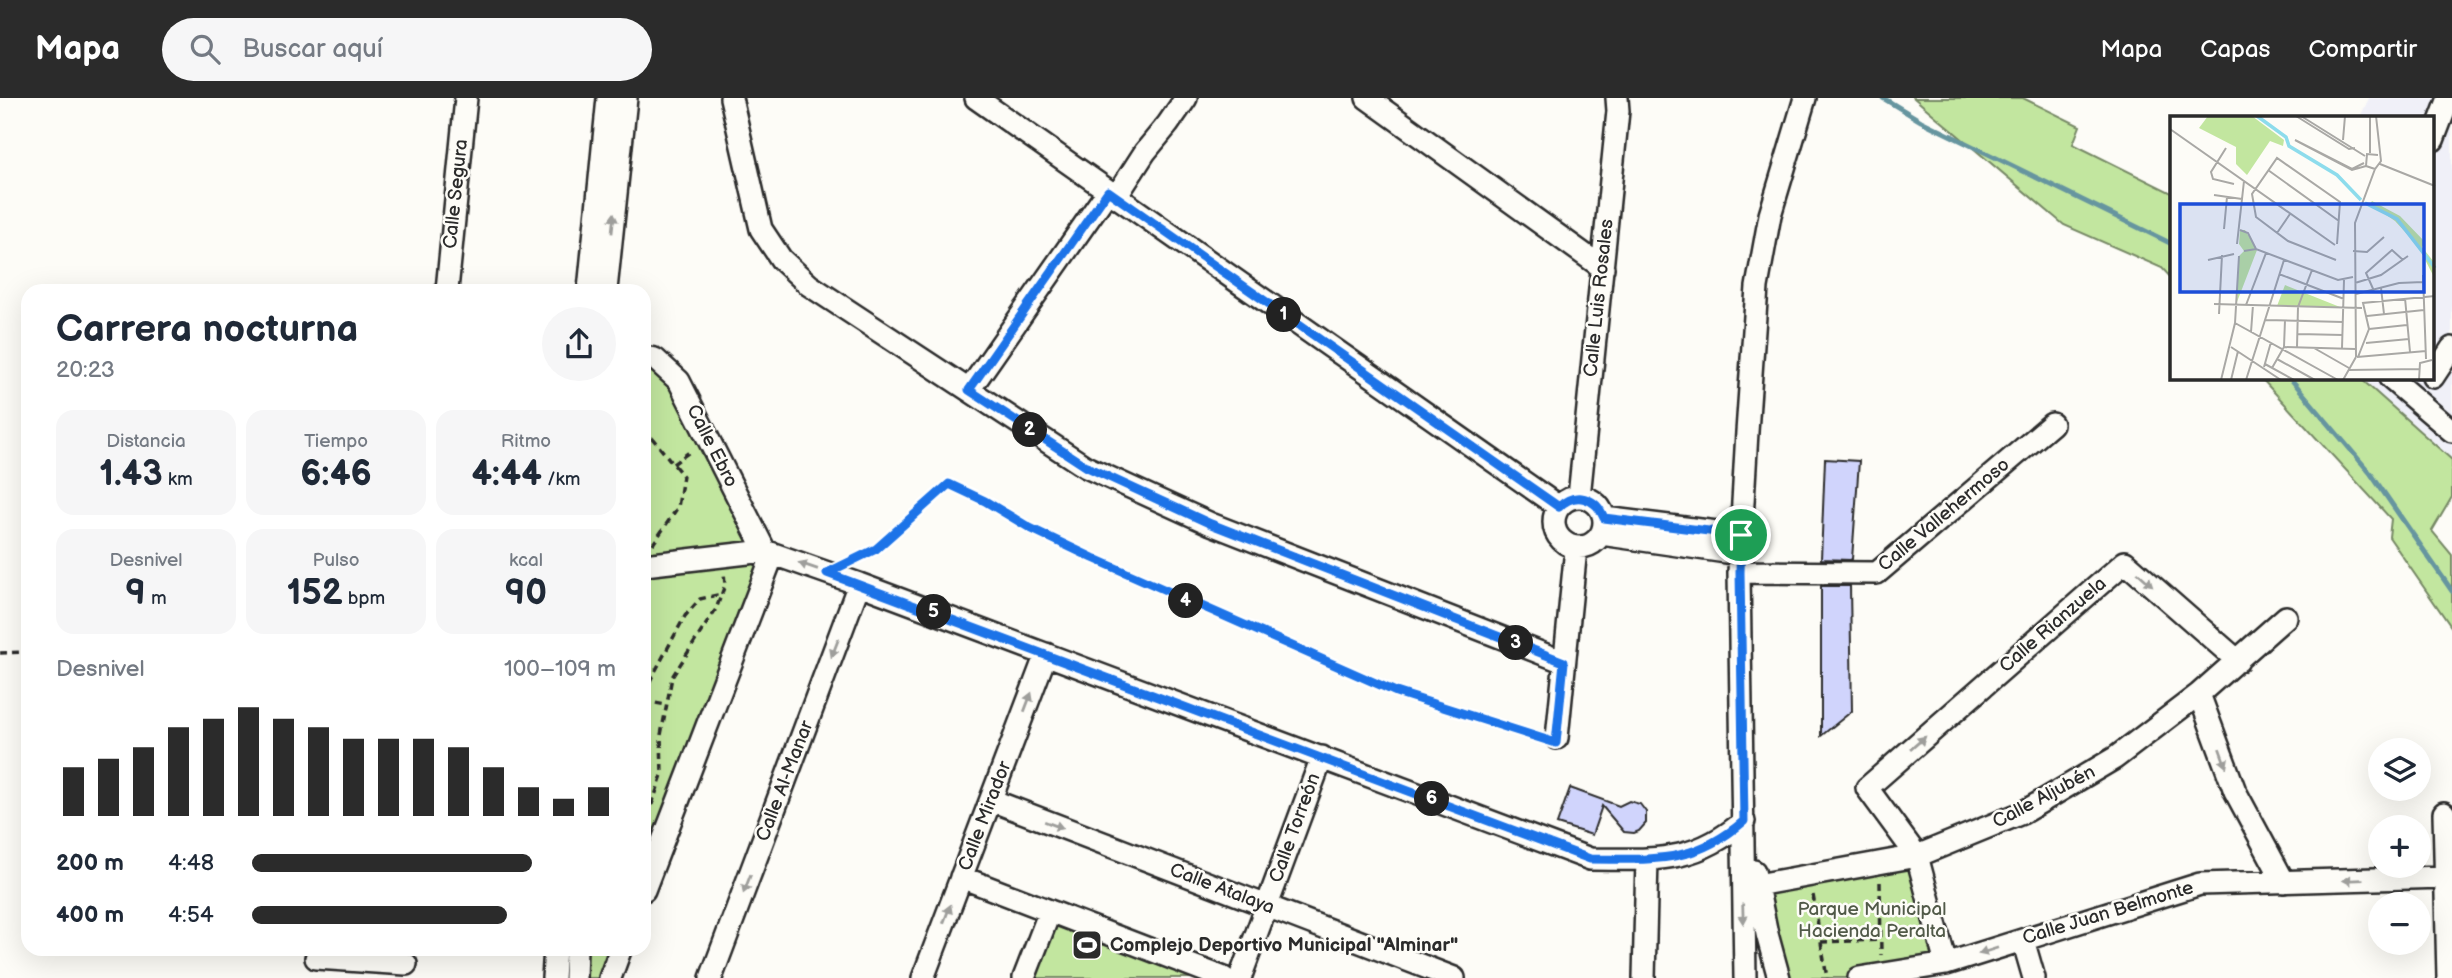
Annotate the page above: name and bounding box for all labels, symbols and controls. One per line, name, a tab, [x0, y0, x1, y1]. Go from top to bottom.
search box	[162, 18, 652, 81]
text: Mapa	[35, 29, 120, 69]
icon: search	[186, 30, 224, 68]
text: Buscar aquí	[242, 34, 383, 65]
text: Mapa	[2101, 35, 2162, 64]
text: Capas	[2200, 35, 2270, 64]
text: Compartir	[2308, 35, 2417, 64]
inset map	[2170, 116, 2434, 380]
street label: Calle Segura	[439, 138, 473, 250]
one-way arrow	[608, 211, 619, 233]
street label: Calle Luis Rosales	[1579, 218, 1619, 378]
pin: 1	[1266, 298, 1302, 332]
text: 1	[1280, 303, 1288, 326]
text: Carrera nocturna	[56, 307, 358, 352]
button: share	[542, 307, 616, 381]
text: 20:23	[56, 356, 115, 384]
street label: Calle Ebro	[681, 401, 743, 491]
pin: 2	[1012, 412, 1048, 448]
text: 2	[1024, 418, 1035, 441]
text: Distancia	[106, 430, 186, 453]
text: Tiempo	[304, 430, 368, 453]
text: Ritmo	[501, 430, 551, 453]
text: 1.43	[99, 453, 163, 496]
text: 6:46	[300, 453, 372, 496]
text: 4:44	[472, 453, 542, 496]
street label: Calle Vallehermoso	[1874, 453, 2014, 577]
text: km	[163, 468, 193, 491]
text: /km	[542, 468, 581, 491]
pin	[1711, 505, 1771, 565]
icon: arrive	[1722, 516, 1760, 554]
text: Desnivel	[109, 549, 183, 572]
text: Pulso	[313, 549, 359, 572]
text: kcal	[509, 549, 543, 572]
one-way arrow	[797, 560, 818, 571]
one-way arrow	[2136, 571, 2154, 587]
text: 9	[125, 572, 146, 615]
text: 152	[287, 572, 343, 615]
text: 90	[505, 572, 547, 615]
street label: Calle Rianzuela	[1995, 572, 2111, 678]
pin: 4	[1168, 584, 1204, 618]
text: m	[146, 587, 167, 610]
text: bpm	[343, 587, 385, 610]
text: 4	[1180, 589, 1191, 612]
pin: 5	[916, 594, 951, 630]
text: 5	[928, 600, 939, 623]
pin: 3	[1498, 626, 1534, 660]
text: 3	[1510, 631, 1521, 654]
one-way arrow	[830, 637, 841, 658]
text: Desnivel	[56, 655, 145, 683]
text: 100–109 m	[504, 655, 616, 683]
one-way arrow	[1023, 691, 1034, 712]
street label: Calle Al-Manar	[751, 716, 819, 845]
one-way arrow	[1909, 735, 1927, 751]
map controls	[2368, 738, 2431, 955]
button: layers	[2368, 738, 2431, 801]
one-way arrow	[2217, 748, 2228, 769]
street label: Calle Mirador	[954, 757, 1017, 874]
street label: Calle Aljubén	[1989, 760, 2099, 834]
street label: Calle Torreón	[1265, 770, 1325, 886]
pin: 6	[1414, 782, 1450, 816]
text: 6	[1426, 787, 1437, 810]
button: +	[2368, 815, 2431, 878]
one-way arrow	[1044, 819, 1065, 830]
text: 200 m	[56, 849, 124, 877]
text: 4:48	[168, 849, 214, 877]
street label: Calle Atalaya	[1166, 858, 1278, 920]
one-way arrow	[741, 873, 752, 894]
one-way arrow	[2341, 874, 2363, 886]
street label: Calle Juan Belmonte	[2020, 876, 2196, 950]
button: −	[2368, 892, 2431, 955]
park label: Parque Municipal Hacienda Peralta	[1797, 898, 1947, 943]
text: 400 m	[56, 901, 124, 929]
text: 4:54	[168, 901, 214, 929]
one-way arrow	[1738, 903, 1749, 925]
one-way arrow	[942, 904, 953, 925]
sports icon: Complejo Deportivo Municipal "Alminar"	[1070, 928, 1104, 962]
place label: Complejo Deportivo Municipal "Alminar"	[1110, 934, 1458, 957]
one-way arrow	[1978, 946, 1999, 956]

